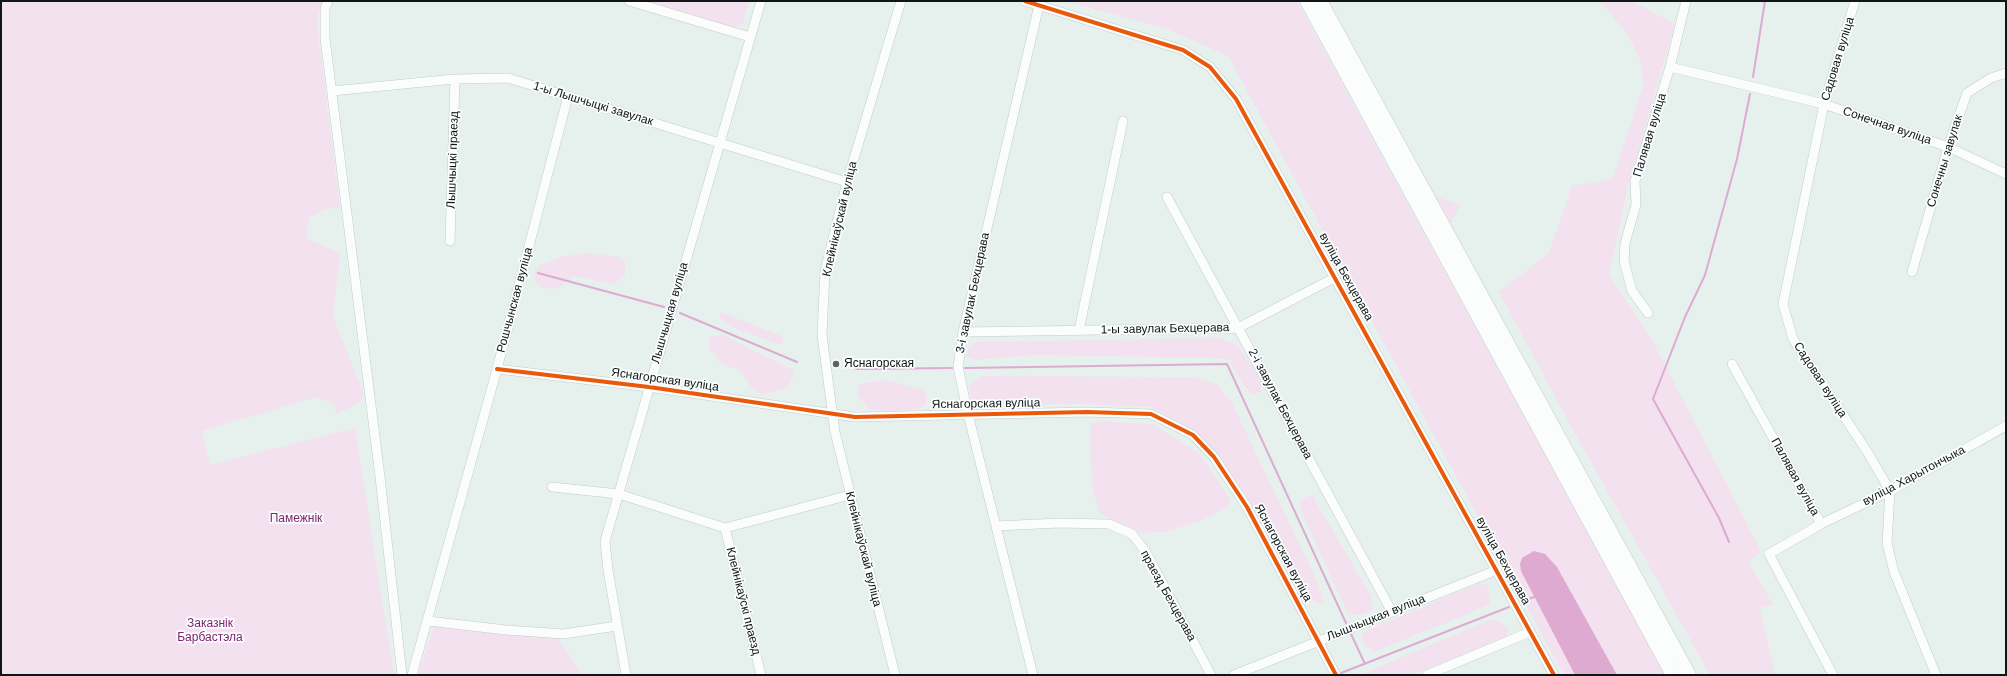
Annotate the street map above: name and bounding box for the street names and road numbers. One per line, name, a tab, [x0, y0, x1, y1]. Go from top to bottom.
street label: Садовая вуліца	[1818, 15, 1858, 103]
street label: 1-ы Лышчыцкі завулак	[531, 79, 655, 129]
street label: Палявая вуліца	[1630, 91, 1670, 179]
street label: Сонечная вуліца	[1841, 104, 1933, 148]
street label: Лышчыцкі праезд	[444, 111, 462, 209]
street label: Сонечны завулак	[1924, 113, 1966, 209]
street label: Клейнікаўскай вуліца	[820, 160, 860, 278]
street label: вуліца Бехцерава	[1316, 230, 1376, 324]
street label: 3-і завулак Бехцерава	[953, 231, 993, 355]
street label: Рошчынская вуліца	[494, 246, 536, 354]
street label: Лышчыцкая вуліца	[649, 261, 691, 365]
street label: 1-ы завулак Бехцерава	[1100, 321, 1230, 337]
street label: Садовая вуліца	[1790, 340, 1850, 420]
street label: 2-і завулак Бехцерава	[1245, 346, 1315, 462]
street label: Яснагорская вуліца	[610, 365, 720, 395]
street label: Яснагорская вуліца	[932, 396, 1040, 412]
street label: Палявая вуліца	[1768, 436, 1822, 518]
street label: вуліца Харытончыка	[1860, 443, 1968, 509]
street label: Клейнікаўскай вуліца	[842, 490, 884, 608]
street label: Яснагорская вуліца	[1251, 502, 1315, 604]
street label: вуліца Бехцерава	[1473, 514, 1533, 608]
street label: Клейнікаўскі праезд	[723, 546, 763, 656]
street label: праезд Бехцерава	[1137, 548, 1199, 644]
street label: Лышчыцкая вуліца	[1325, 592, 1427, 644]

